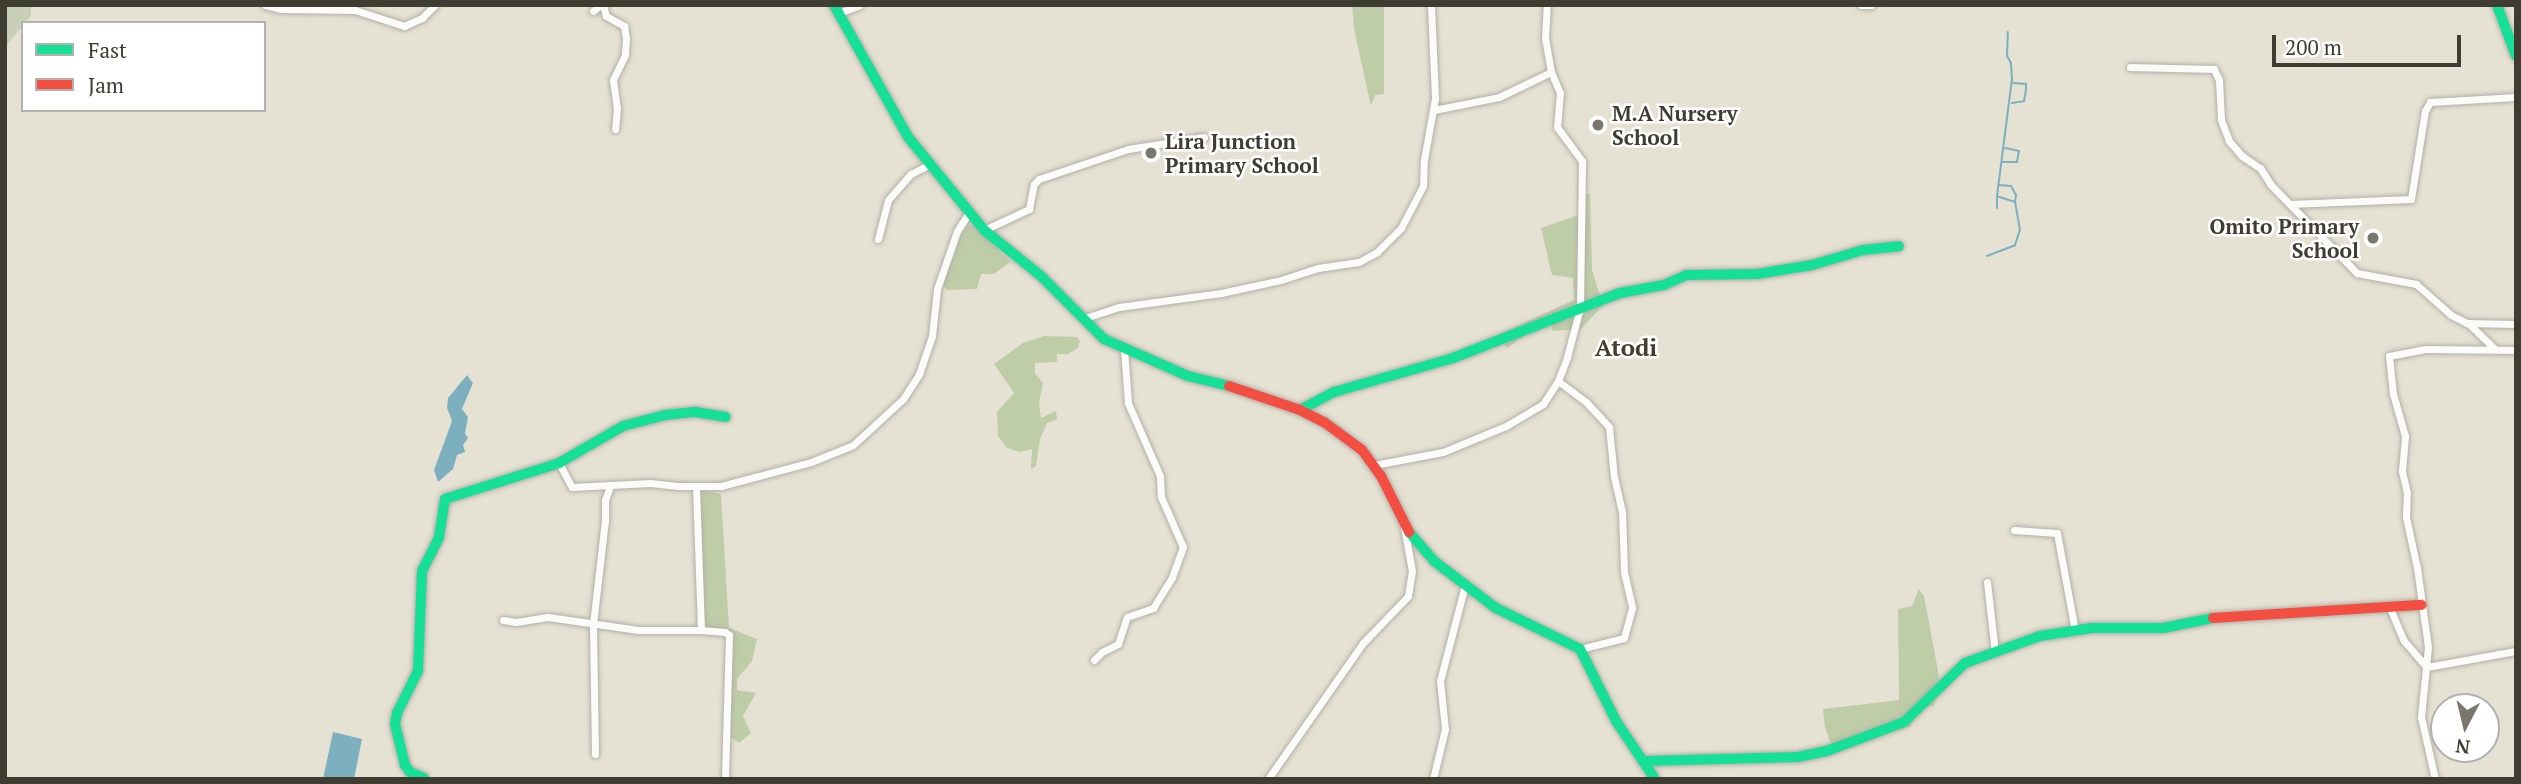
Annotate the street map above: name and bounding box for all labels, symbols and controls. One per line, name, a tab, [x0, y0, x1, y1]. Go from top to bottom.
legend	[21, 21, 266, 112]
scale bar	[2276, 21, 2465, 65]
text: 200 m	[2285, 33, 2342, 61]
text: Fast	[88, 36, 127, 64]
text: Jam	[88, 71, 124, 99]
place label: M.A Nursery School	[1612, 100, 1738, 150]
marker: M.A Nursery School	[1590, 117, 1606, 133]
place label: Lira Junction Primary School	[1165, 128, 1319, 178]
marker: Lira Junction Primary School	[1143, 145, 1159, 161]
place label: Omito Primary School	[2210, 213, 2359, 263]
marker: Omito Primary School	[2365, 230, 2381, 246]
district label: Atodi	[1595, 334, 1657, 362]
north arrow	[2430, 693, 2500, 763]
text: N	[2454, 734, 2471, 761]

